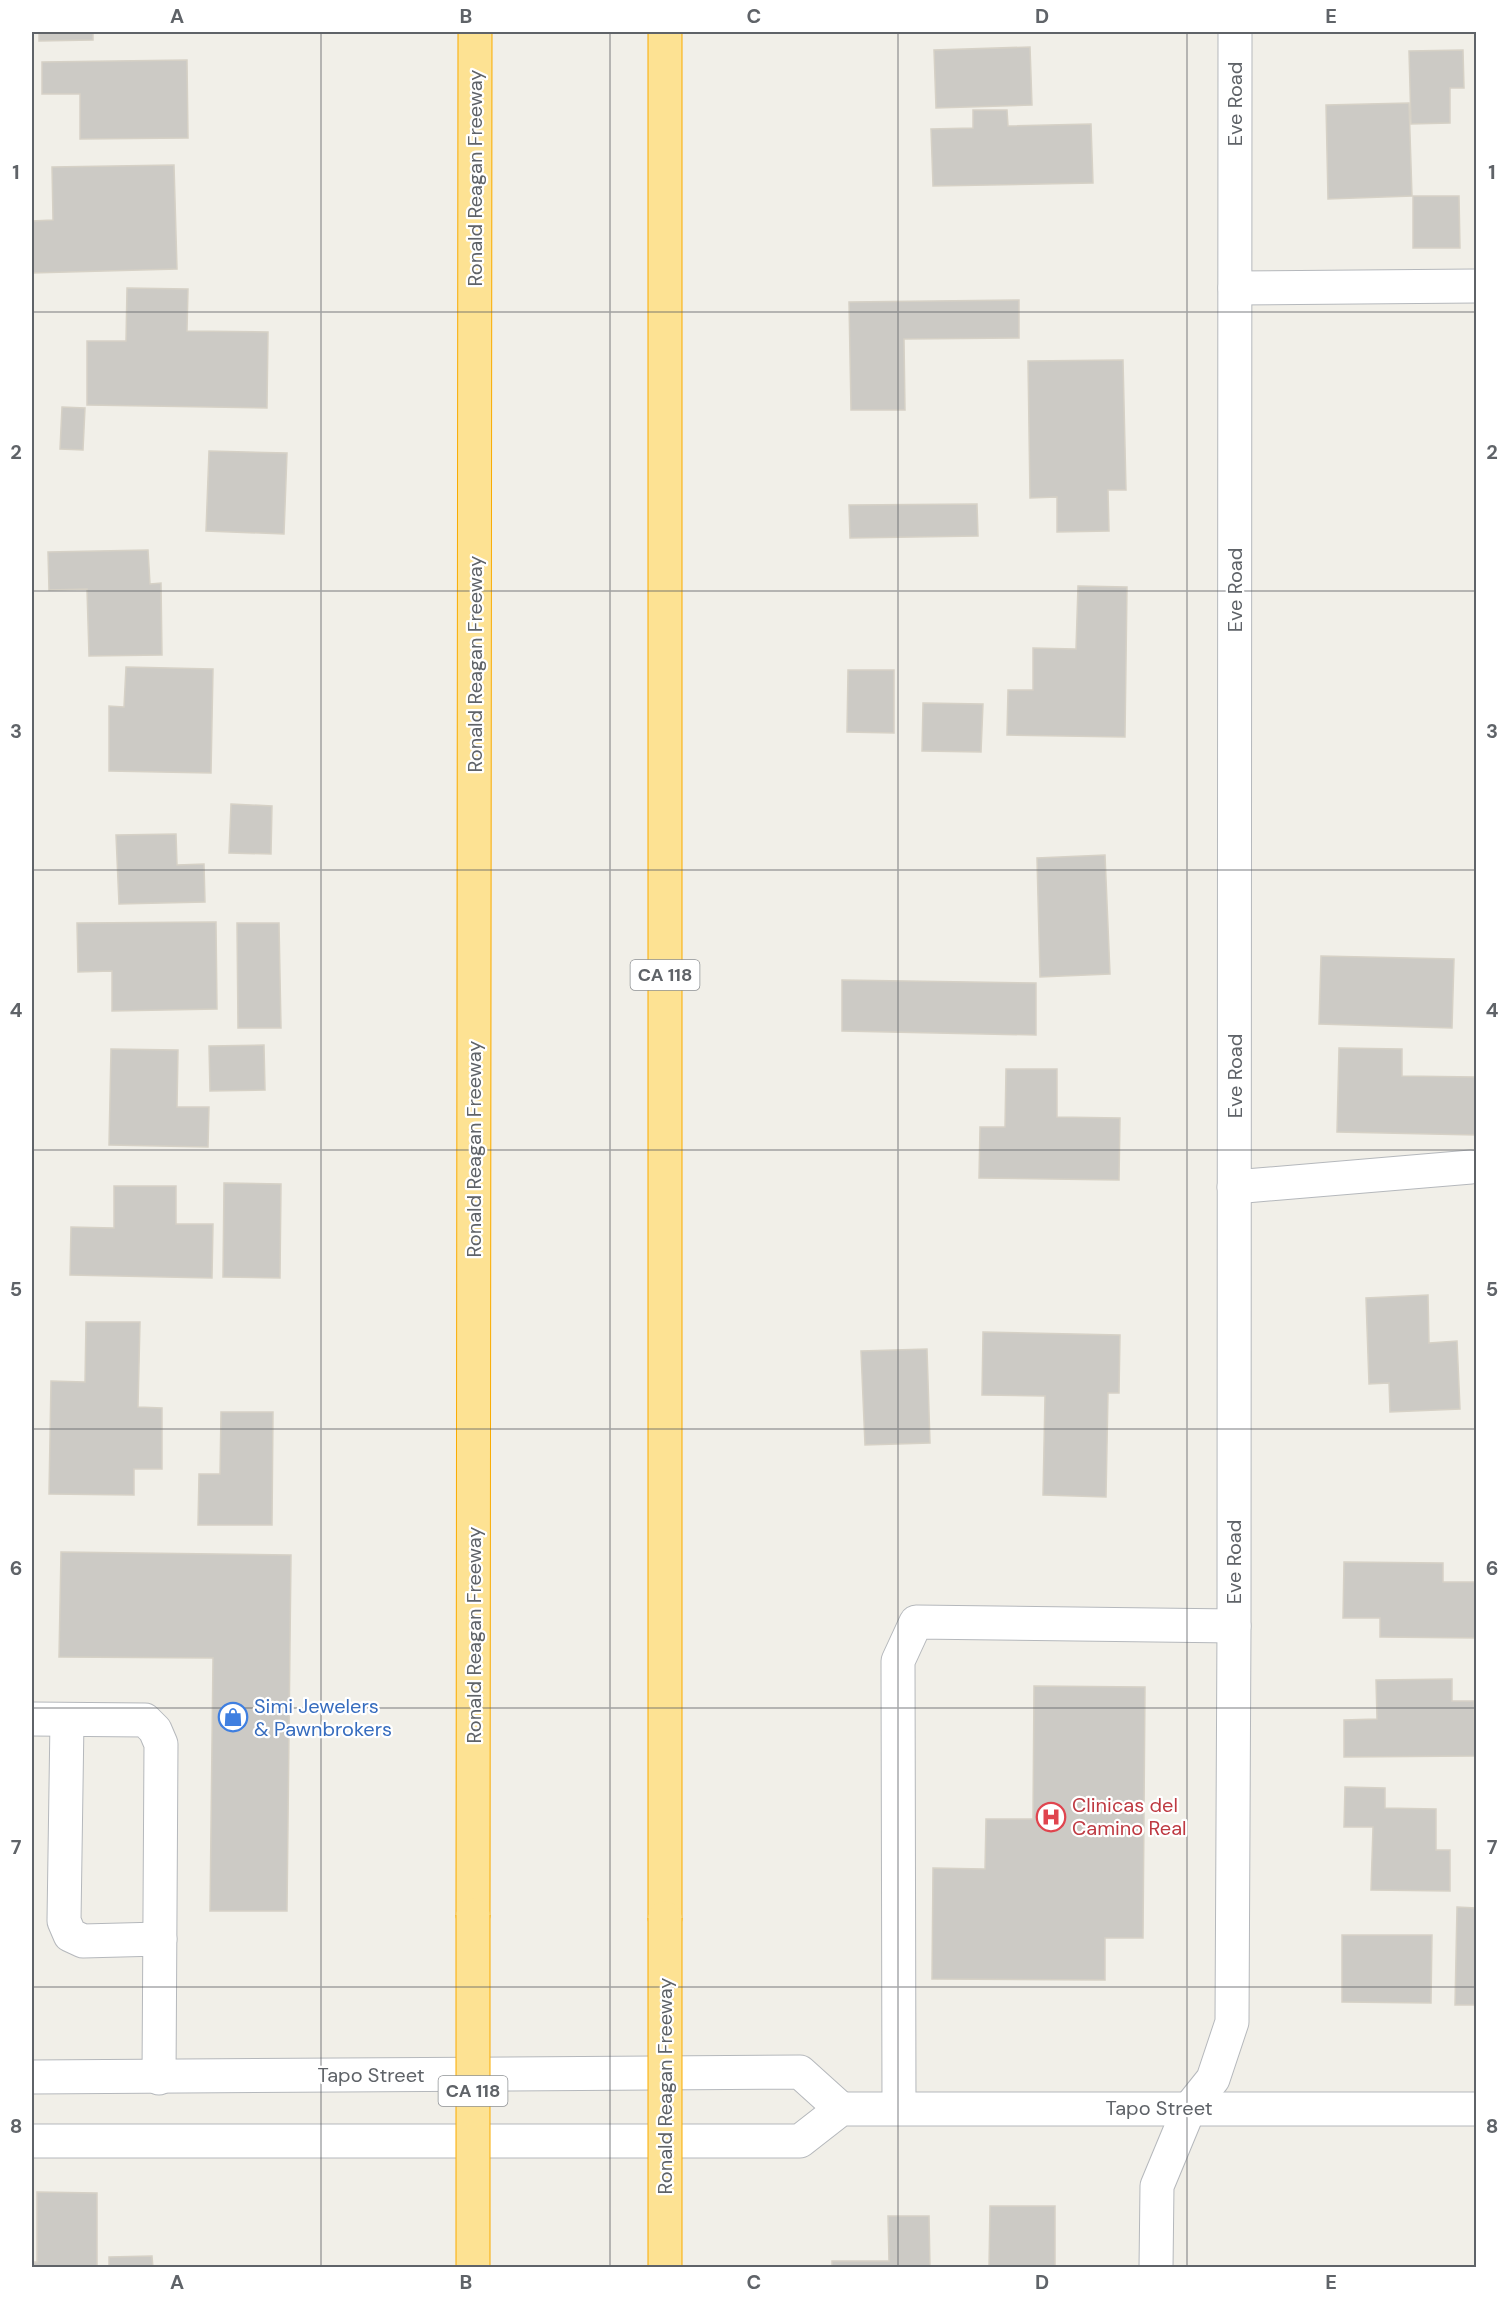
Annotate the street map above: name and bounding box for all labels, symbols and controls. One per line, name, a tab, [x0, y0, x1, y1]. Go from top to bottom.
text: A	[170, 3, 184, 29]
text: B	[460, 3, 472, 29]
text: C	[747, 3, 761, 29]
text: D	[1035, 3, 1049, 29]
text: E	[1325, 3, 1337, 29]
street label: Eve Road	[1222, 62, 1248, 146]
street label: Ronald Reagan Freeway	[462, 70, 488, 286]
text: 1	[12, 159, 20, 185]
text: 1	[1488, 159, 1496, 185]
text: 2	[10, 439, 22, 465]
text: 2	[1486, 439, 1498, 465]
street label: Eve Road	[1222, 548, 1248, 632]
street label: Ronald Reagan Freeway	[462, 556, 488, 772]
text: 3	[10, 718, 22, 744]
text: 3	[1486, 718, 1498, 744]
road number: CA 118	[630, 960, 700, 990]
text: 4	[10, 997, 23, 1023]
text: 4	[1486, 997, 1499, 1023]
street label: Eve Road	[1222, 1034, 1248, 1118]
street label: Ronald Reagan Freeway	[461, 1041, 487, 1257]
text: 5	[10, 1276, 22, 1302]
text: 5	[1486, 1276, 1498, 1302]
street label: Eve Road	[1221, 1520, 1247, 1604]
street label: Ronald Reagan Freeway	[461, 1527, 487, 1743]
text: 6	[10, 1555, 22, 1581]
text: 6	[1486, 1555, 1498, 1581]
place label: Simi Jewelers & Pawnbrokers	[254, 1693, 392, 1742]
shop icon: Simi Jewelers & Pawnbrokers	[217, 1701, 249, 1733]
place label: Clinicas del Camino Real	[1072, 1792, 1186, 1841]
hospital icon: Clinicas del Camino Real	[1035, 1801, 1067, 1833]
text: 7	[11, 1834, 22, 1860]
text: 7	[1487, 1834, 1498, 1860]
street label: Ronald Reagan Freeway	[652, 1978, 678, 2194]
street label: Tapo Street	[318, 2062, 425, 2088]
road number: CA 118	[438, 2076, 508, 2106]
street label: Tapo Street	[1106, 2095, 1213, 2121]
text: 8	[10, 2113, 22, 2139]
text: 8	[1486, 2113, 1498, 2139]
text: A	[170, 2269, 184, 2295]
text: B	[460, 2269, 472, 2295]
text: C	[747, 2269, 761, 2295]
text: D	[1035, 2269, 1049, 2295]
text: E	[1325, 2269, 1337, 2295]

